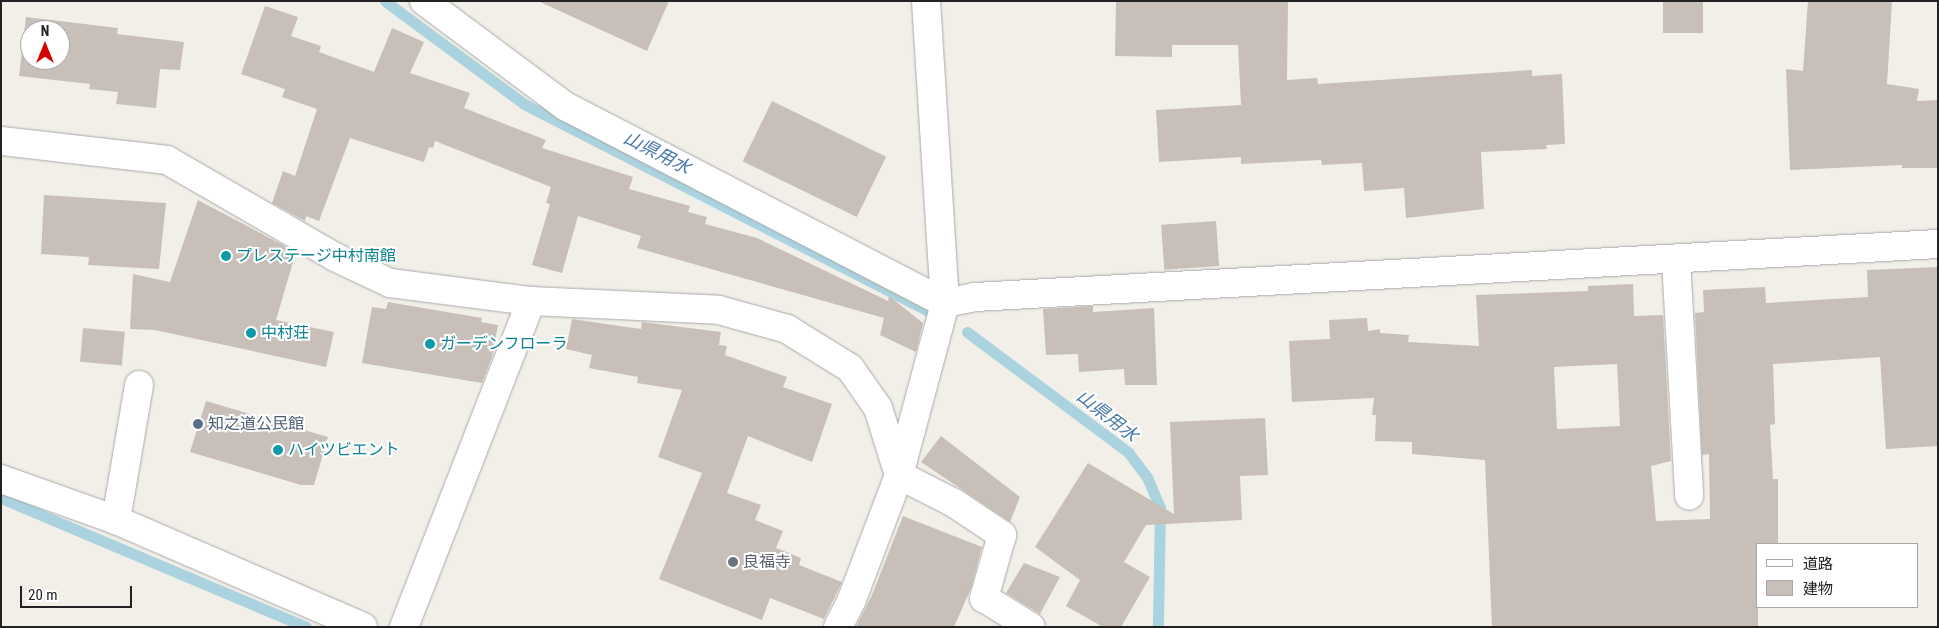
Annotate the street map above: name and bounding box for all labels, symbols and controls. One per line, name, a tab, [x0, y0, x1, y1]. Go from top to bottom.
north arrow	[20, 20, 70, 70]
text: N	[41, 23, 49, 39]
water label: 山県用水	[620, 127, 694, 179]
place label: プレステージ中村南館	[236, 246, 396, 266]
marker: プレステージ中村南館	[220, 250, 232, 262]
place label: 中村荘	[261, 323, 309, 343]
marker: 中村荘	[245, 327, 257, 339]
place label: ガーデンフローラ	[440, 334, 568, 354]
marker: ガーデンフローラ	[424, 338, 436, 350]
water label: 山県用水	[1072, 385, 1142, 447]
place label: 知之道公民館	[208, 414, 304, 434]
marker: 知之道公民館	[192, 418, 204, 430]
place label: ハイツビエント	[288, 440, 400, 460]
marker: ハイツビエント	[272, 444, 284, 456]
legend	[1756, 543, 1919, 608]
place label: 良福寺	[743, 552, 791, 572]
text: 道路	[1803, 555, 1833, 573]
marker: 良福寺	[727, 556, 739, 568]
scale bar	[22, 576, 135, 608]
text: 建物	[1803, 580, 1833, 598]
text: 20 m	[28, 586, 58, 604]

